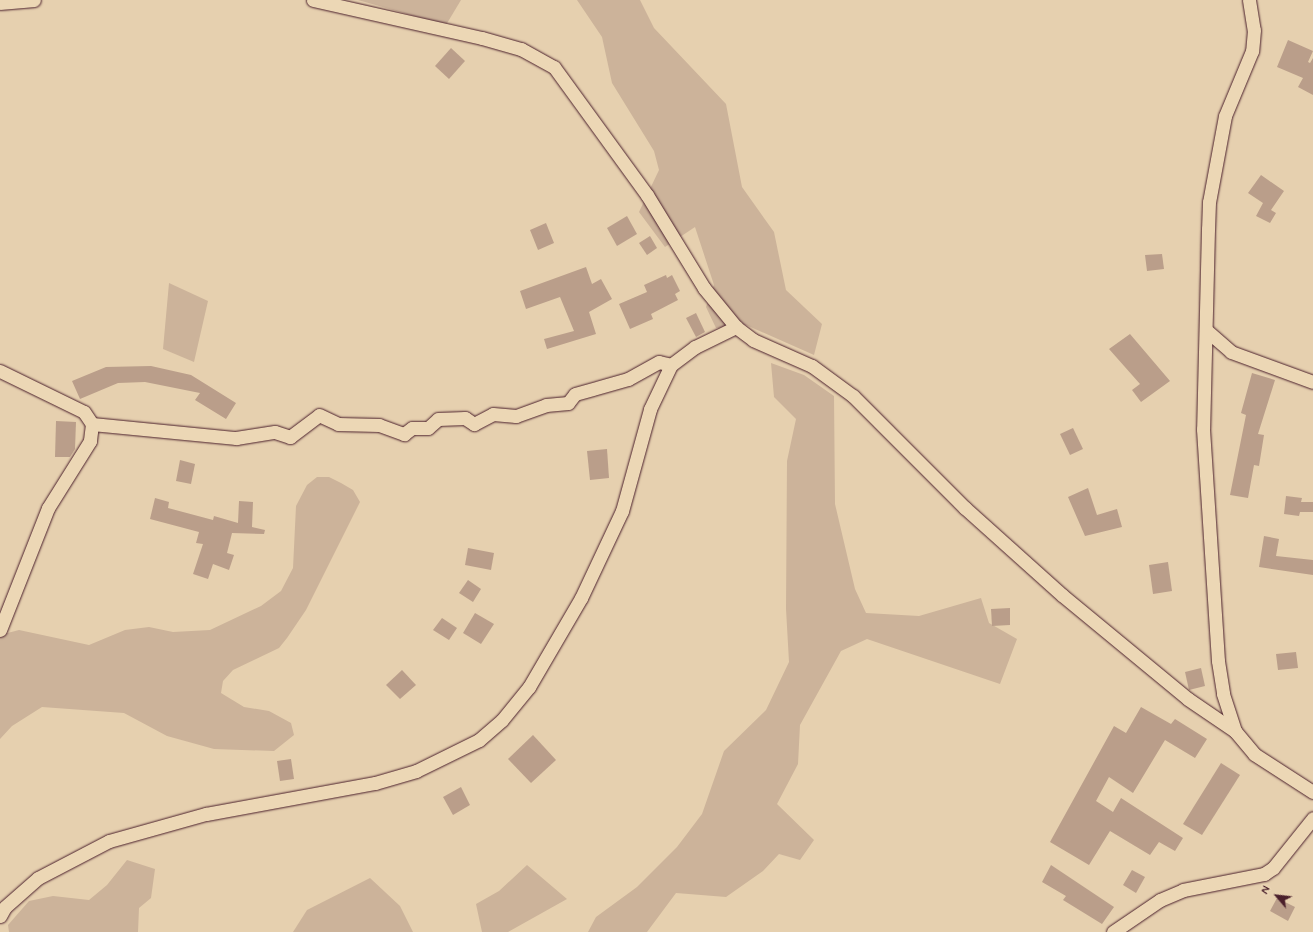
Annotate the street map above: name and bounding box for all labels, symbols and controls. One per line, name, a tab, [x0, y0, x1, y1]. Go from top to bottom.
north arrow	[1257, 876, 1297, 916]
text: N	[1259, 884, 1274, 897]

